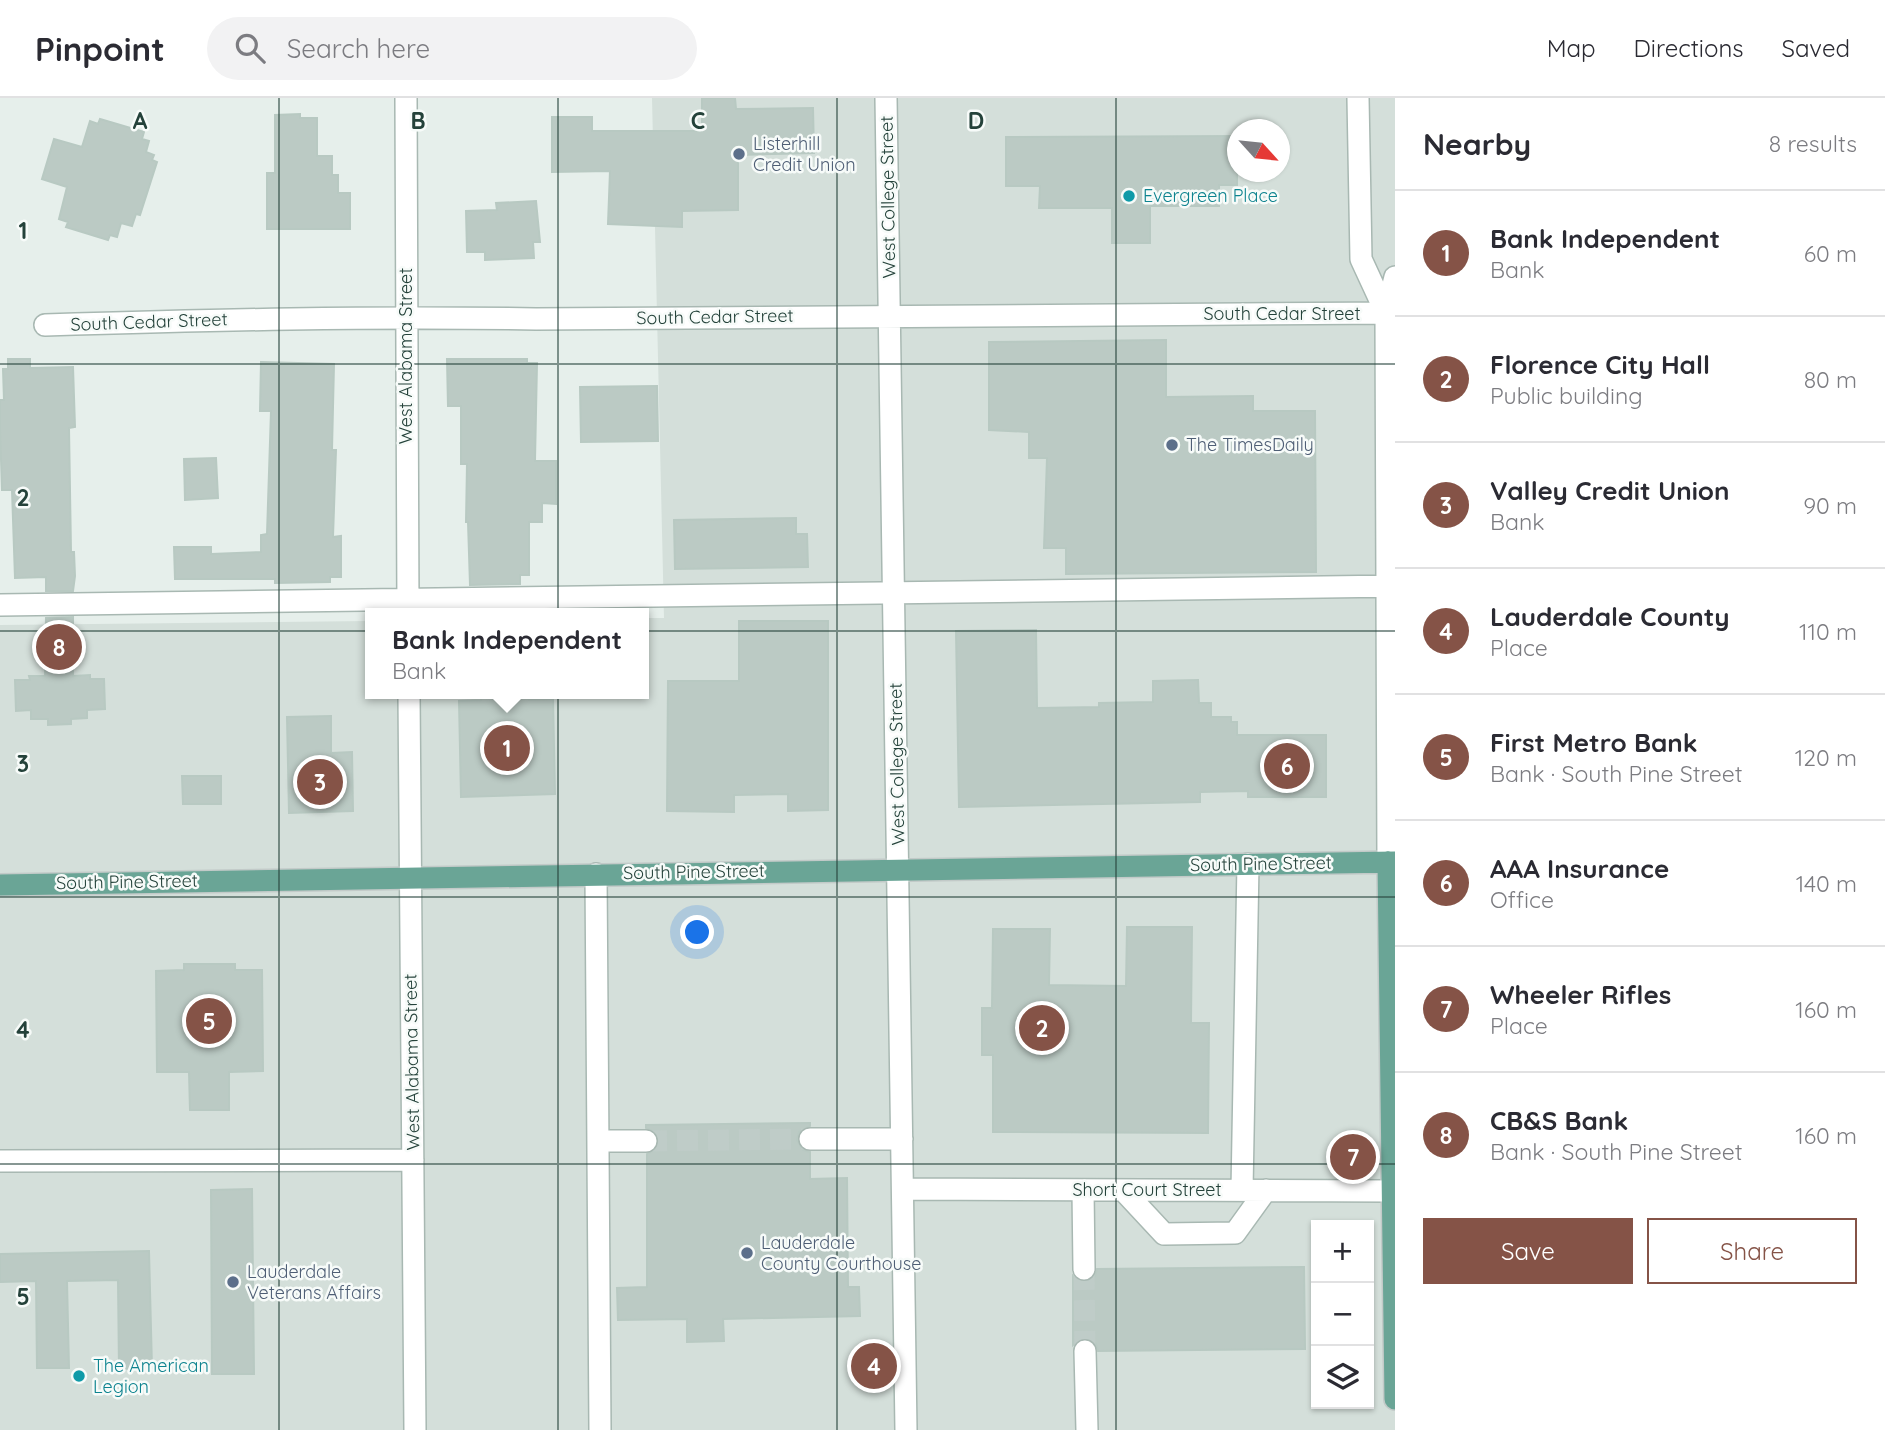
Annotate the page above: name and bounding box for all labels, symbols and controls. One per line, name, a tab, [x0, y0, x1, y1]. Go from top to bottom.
search box	[207, 17, 697, 80]
text: Pinpoint	[35, 28, 165, 69]
icon: search	[231, 29, 269, 67]
text: Search here	[287, 32, 430, 65]
text: Map	[1547, 33, 1596, 63]
text: Directions	[1634, 33, 1744, 63]
text: Saved	[1782, 33, 1850, 63]
text: A	[133, 106, 148, 135]
text: B	[410, 106, 426, 135]
text: C	[691, 106, 705, 135]
text: D	[968, 106, 984, 135]
street label: West College Street	[875, 115, 900, 279]
north arrow	[1227, 119, 1290, 182]
text: Nearby	[1423, 125, 1531, 163]
text: 8 results	[1769, 129, 1857, 158]
place label: Listerhill Credit Union	[753, 132, 856, 176]
marker: Listerhill Credit Union	[731, 146, 747, 162]
place label: Evergreen Place	[1143, 184, 1278, 207]
marker: Evergreen Place	[1121, 188, 1137, 204]
text: 1	[19, 216, 27, 245]
text: Bank Independent	[1490, 222, 1720, 255]
text: 1	[1442, 239, 1450, 268]
text: 60 m	[1804, 239, 1857, 268]
text: Bank	[1490, 255, 1545, 284]
street label: West Alabama Street	[394, 268, 417, 444]
street label: South Cedar Street	[1203, 302, 1361, 325]
street label: South Cedar Street	[636, 304, 794, 329]
street label: South Cedar Street	[70, 307, 228, 336]
text: Florence City Hall	[1490, 348, 1710, 381]
text: 2	[1439, 365, 1453, 394]
text: 80 m	[1804, 365, 1857, 394]
text: Public building	[1490, 381, 1643, 410]
place label: The TimesDaily	[1186, 433, 1314, 456]
marker: The TimesDaily	[1164, 437, 1180, 453]
text: Valley Credit Union	[1490, 474, 1730, 507]
text: 2	[16, 483, 30, 512]
text: 3	[1440, 491, 1452, 520]
text: 90 m	[1803, 491, 1857, 520]
text: Bank	[1490, 507, 1545, 536]
text: Lauderdale County	[1490, 600, 1730, 633]
popup	[365, 608, 649, 699]
text: 4	[1439, 617, 1453, 646]
text: 110 m	[1799, 617, 1857, 646]
pin: 8	[36, 621, 82, 673]
text: Bank Independent	[392, 623, 622, 656]
text: Place	[1490, 633, 1548, 662]
text: Bank	[392, 656, 446, 685]
street label: West College Street	[884, 682, 909, 846]
pin: 1	[484, 722, 530, 774]
text: First Metro Bank	[1490, 726, 1698, 759]
pin: 6	[1264, 740, 1310, 792]
text: 5	[1439, 743, 1453, 772]
text: 120 m	[1795, 743, 1857, 772]
text: 3	[17, 749, 29, 778]
pin: 3	[297, 756, 343, 808]
text: Bank · South Pine Street	[1490, 759, 1743, 788]
street label: South Pine Street	[1190, 851, 1332, 876]
text: AAA Insurance	[1490, 852, 1669, 885]
street label: South Pine Street	[623, 859, 765, 884]
street label: South Pine Street	[56, 869, 198, 894]
text: 6	[1440, 869, 1452, 898]
text: 140 m	[1796, 869, 1857, 898]
text: Office	[1490, 885, 1554, 914]
your location	[680, 915, 714, 949]
street label: West Alabama Street	[398, 973, 425, 1151]
text: Wheeler Rifles	[1490, 978, 1671, 1011]
pin: 5	[186, 995, 232, 1047]
text: 7	[1440, 995, 1452, 1024]
text: 160 m	[1795, 995, 1857, 1024]
pin: 2	[1019, 1002, 1065, 1054]
text: Place	[1490, 1011, 1548, 1040]
text: 4	[16, 1015, 30, 1044]
text: CB&S Bank	[1490, 1104, 1628, 1137]
text: 8	[1440, 1121, 1452, 1150]
text: 160 m	[1795, 1121, 1857, 1150]
pin: 7	[1330, 1131, 1376, 1183]
text: Bank · South Pine Street	[1490, 1137, 1743, 1166]
street label: Short Court Street	[1072, 1178, 1222, 1201]
button: Save	[1423, 1218, 1633, 1284]
button: Share	[1647, 1218, 1857, 1284]
map controls	[1311, 1220, 1374, 1409]
button: +	[1311, 1220, 1374, 1283]
place label: Lauderdale County Courthouse	[761, 1231, 921, 1275]
marker: Lauderdale County Courthouse	[739, 1245, 755, 1261]
place label: Lauderdale Veterans Affairs	[247, 1260, 381, 1304]
marker: Lauderdale Veterans Affairs	[225, 1274, 241, 1290]
text: 5	[16, 1282, 30, 1311]
button: −	[1311, 1283, 1374, 1346]
pin: 4	[851, 1340, 897, 1392]
button: layers	[1311, 1346, 1374, 1409]
place label: The American Legion	[93, 1354, 209, 1398]
marker: The American Legion	[71, 1368, 87, 1384]

